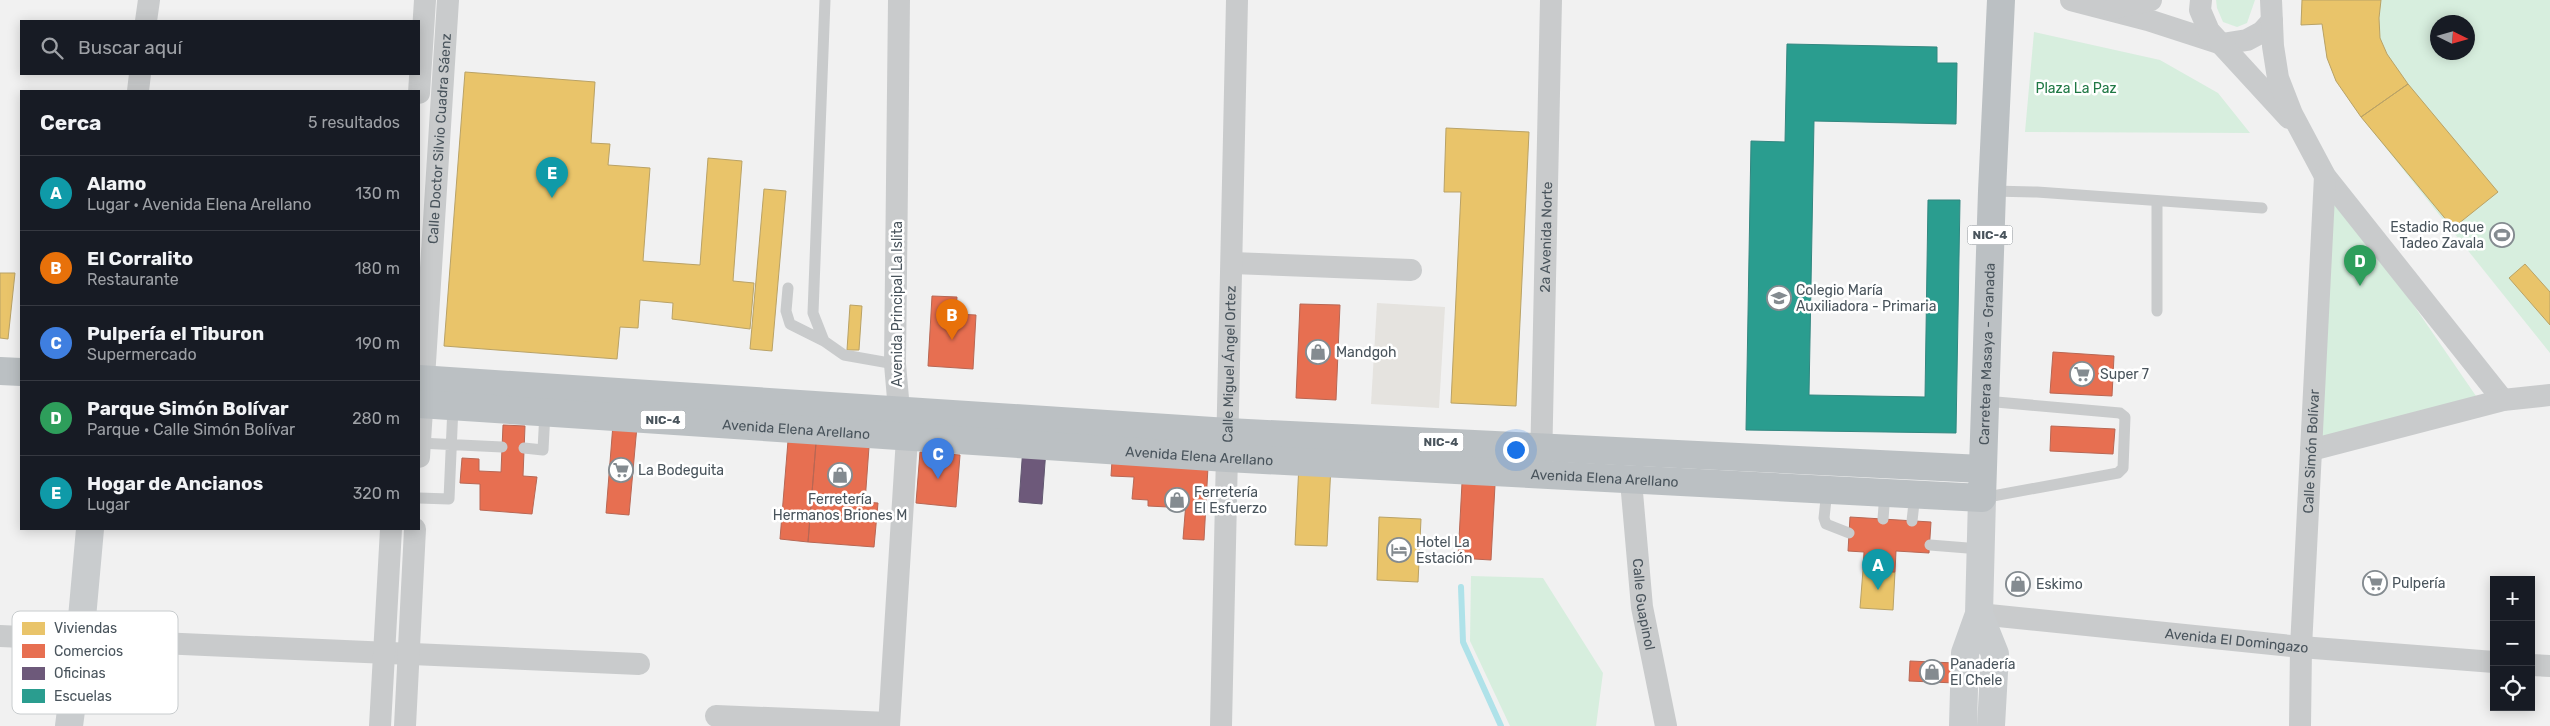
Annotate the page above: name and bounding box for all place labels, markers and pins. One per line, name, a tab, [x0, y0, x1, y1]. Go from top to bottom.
pin: E	[536, 157, 568, 198]
place label: Estadio Roque Tadeo Zavala	[2390, 219, 2484, 252]
sports icon: Estadio Roque Tadeo Zavala	[2489, 222, 2515, 248]
pin: D	[2344, 245, 2376, 286]
place label: Colegio María Auxiliadora - Primaria	[1796, 282, 1936, 315]
school or university icon: Colegio María Auxiliadora - Primaria	[1766, 285, 1792, 311]
pin: B	[936, 299, 968, 340]
shop icon: Mandgoh	[1305, 339, 1331, 365]
place label: Mandgoh	[1336, 344, 1397, 361]
supermarket icon: Super 7	[2069, 361, 2095, 387]
place label: Super 7	[2100, 366, 2149, 383]
pin: C	[922, 438, 954, 479]
supermarket icon: La Bodeguita	[608, 457, 634, 483]
place label: La Bodeguita	[638, 462, 724, 479]
shop icon: Ferretería Hermanos Briones M	[827, 462, 853, 488]
place label: Ferretería El Esfuerzo	[1194, 484, 1267, 517]
shop icon: Ferretería El Esfuerzo	[1164, 487, 1190, 513]
place label: Ferretería Hermanos Briones M	[773, 491, 907, 524]
place label: Hotel La Estación	[1416, 534, 1472, 567]
hotel icon: Hotel La Estación	[1386, 537, 1412, 563]
pin: A	[1862, 549, 1894, 590]
supermarket icon: Pulpería	[2362, 570, 2388, 596]
shop icon: Eskimo	[2005, 571, 2031, 597]
place label: Pulpería	[2392, 575, 2445, 592]
place label: Eskimo	[2036, 576, 2083, 593]
place label: Panadería El Chele	[1950, 656, 2015, 689]
shop icon: Panadería El Chele	[1919, 659, 1945, 685]

